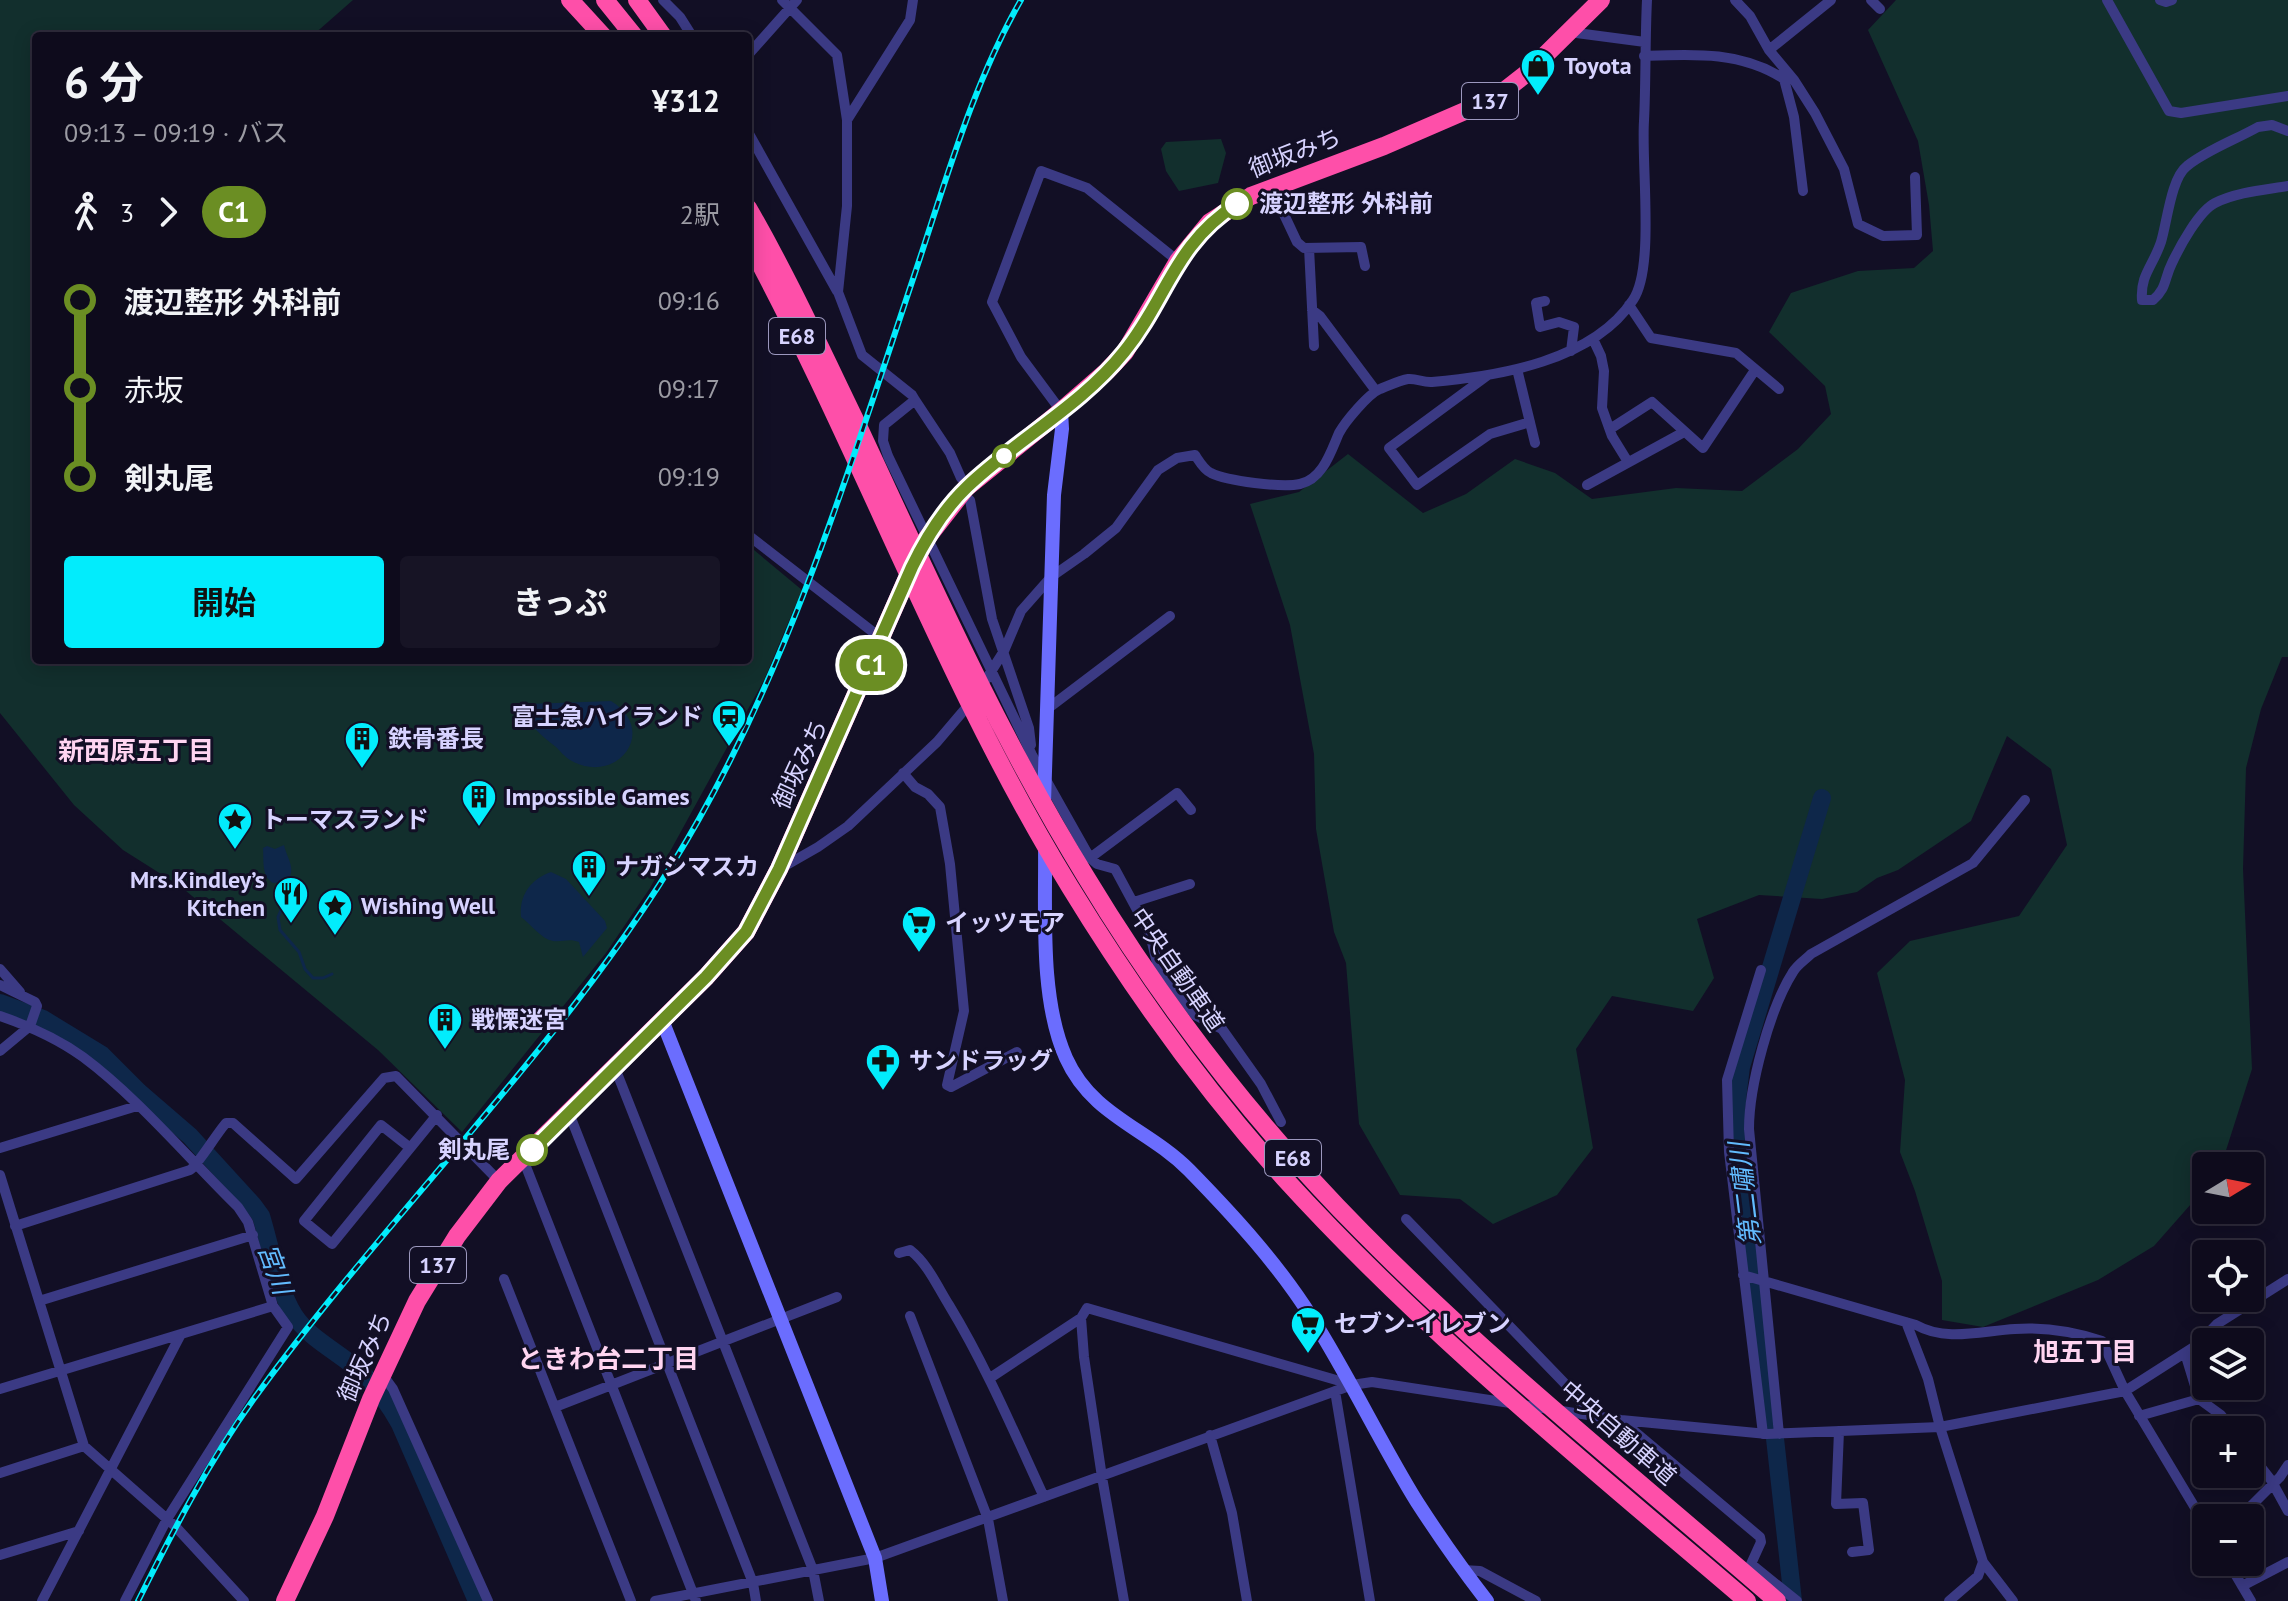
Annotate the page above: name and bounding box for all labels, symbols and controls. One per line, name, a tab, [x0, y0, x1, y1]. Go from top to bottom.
shop icon: Toyota	[1519, 47, 1557, 97]
place label: Toyota	[1564, 50, 1632, 81]
text: 6 分	[64, 53, 144, 110]
text: ¥312	[652, 81, 720, 120]
road number: 137	[1462, 83, 1518, 119]
text: 09:13 – 09:19 · バス	[64, 116, 288, 149]
street label: 御坂みち	[1244, 121, 1345, 184]
place label: 渡辺整形 外科前	[1259, 188, 1433, 219]
marker: 渡辺整形 外科前	[1222, 189, 1252, 219]
icon: walk	[64, 190, 108, 234]
icon: forward	[146, 190, 190, 234]
text: C1	[218, 193, 250, 230]
text: 3	[120, 196, 134, 229]
text: 2駅	[680, 198, 720, 231]
text: 渡辺整形 外科前	[124, 282, 342, 321]
text: 09:16	[658, 284, 720, 317]
road number: E68	[769, 318, 825, 354]
text: 赤坂	[124, 370, 184, 409]
text: 09:17	[658, 372, 720, 405]
unlabelled marker	[993, 445, 1015, 467]
text: 剣丸尾	[124, 458, 214, 497]
text: 09:19	[658, 460, 720, 493]
button: 開始	[64, 556, 384, 648]
button: きっぷ	[400, 556, 720, 648]
line badge: C1	[835, 639, 907, 691]
text: C1	[855, 646, 887, 683]
station icon: 富士急ハイランド	[710, 698, 748, 748]
place label: 富士急ハイランド	[511, 701, 703, 732]
street label: 御坂みち	[765, 714, 834, 814]
building icon: 鉄骨番長	[343, 720, 381, 770]
place label: 鉄骨番長	[388, 723, 484, 754]
district label: 新西原五丁目	[58, 734, 214, 767]
building icon: Impossible Games	[460, 778, 498, 828]
place label: Impossible Games	[505, 781, 690, 812]
place icon: トーマスランド	[216, 801, 254, 851]
place label: トーマスランド	[261, 804, 429, 835]
building icon: ナガシマスカ	[570, 848, 608, 898]
place label: ナガシマスカ	[615, 851, 759, 882]
place label: Mrs.Kindley’s Kitchen	[130, 864, 265, 923]
restaurant icon: Mrs.Kindley’s Kitchen	[272, 875, 310, 925]
place icon: Wishing Well	[316, 887, 354, 937]
place label: Wishing Well	[361, 890, 496, 921]
street label: 中央自動車道	[1123, 902, 1231, 1038]
supermarket icon: イッツモア	[900, 904, 938, 954]
place label: イッツモア	[945, 907, 1065, 938]
building icon: 戦慄迷宮	[426, 1001, 464, 1051]
place label: 戦慄迷宮	[471, 1004, 567, 1035]
pharmacy icon: サンドラッグ	[864, 1042, 902, 1092]
place label: サンドラッグ	[909, 1045, 1053, 1076]
place label: 剣丸尾	[438, 1134, 510, 1165]
marker: 剣丸尾	[517, 1135, 547, 1165]
water label: 第二嘯川	[1721, 1137, 1767, 1248]
road number: E68	[1265, 1140, 1321, 1176]
north arrow	[2192, 1152, 2264, 1224]
map controls	[2192, 1152, 2264, 1576]
water label: 宮川	[251, 1239, 301, 1302]
button: locate	[2192, 1240, 2264, 1312]
road number: 137	[410, 1247, 466, 1283]
supermarket icon: セブン-イレブン	[1289, 1305, 1327, 1355]
street label: 御坂みち	[331, 1307, 398, 1407]
place label: セブン-イレブン	[1334, 1308, 1511, 1339]
button: layers	[2192, 1328, 2264, 1400]
district label: 旭五丁目	[2033, 1335, 2137, 1368]
district label: ときわ台二丁目	[517, 1342, 699, 1375]
street label: 中央自動車道	[1554, 1374, 1683, 1492]
button: +	[2192, 1416, 2264, 1488]
button: −	[2192, 1504, 2264, 1576]

